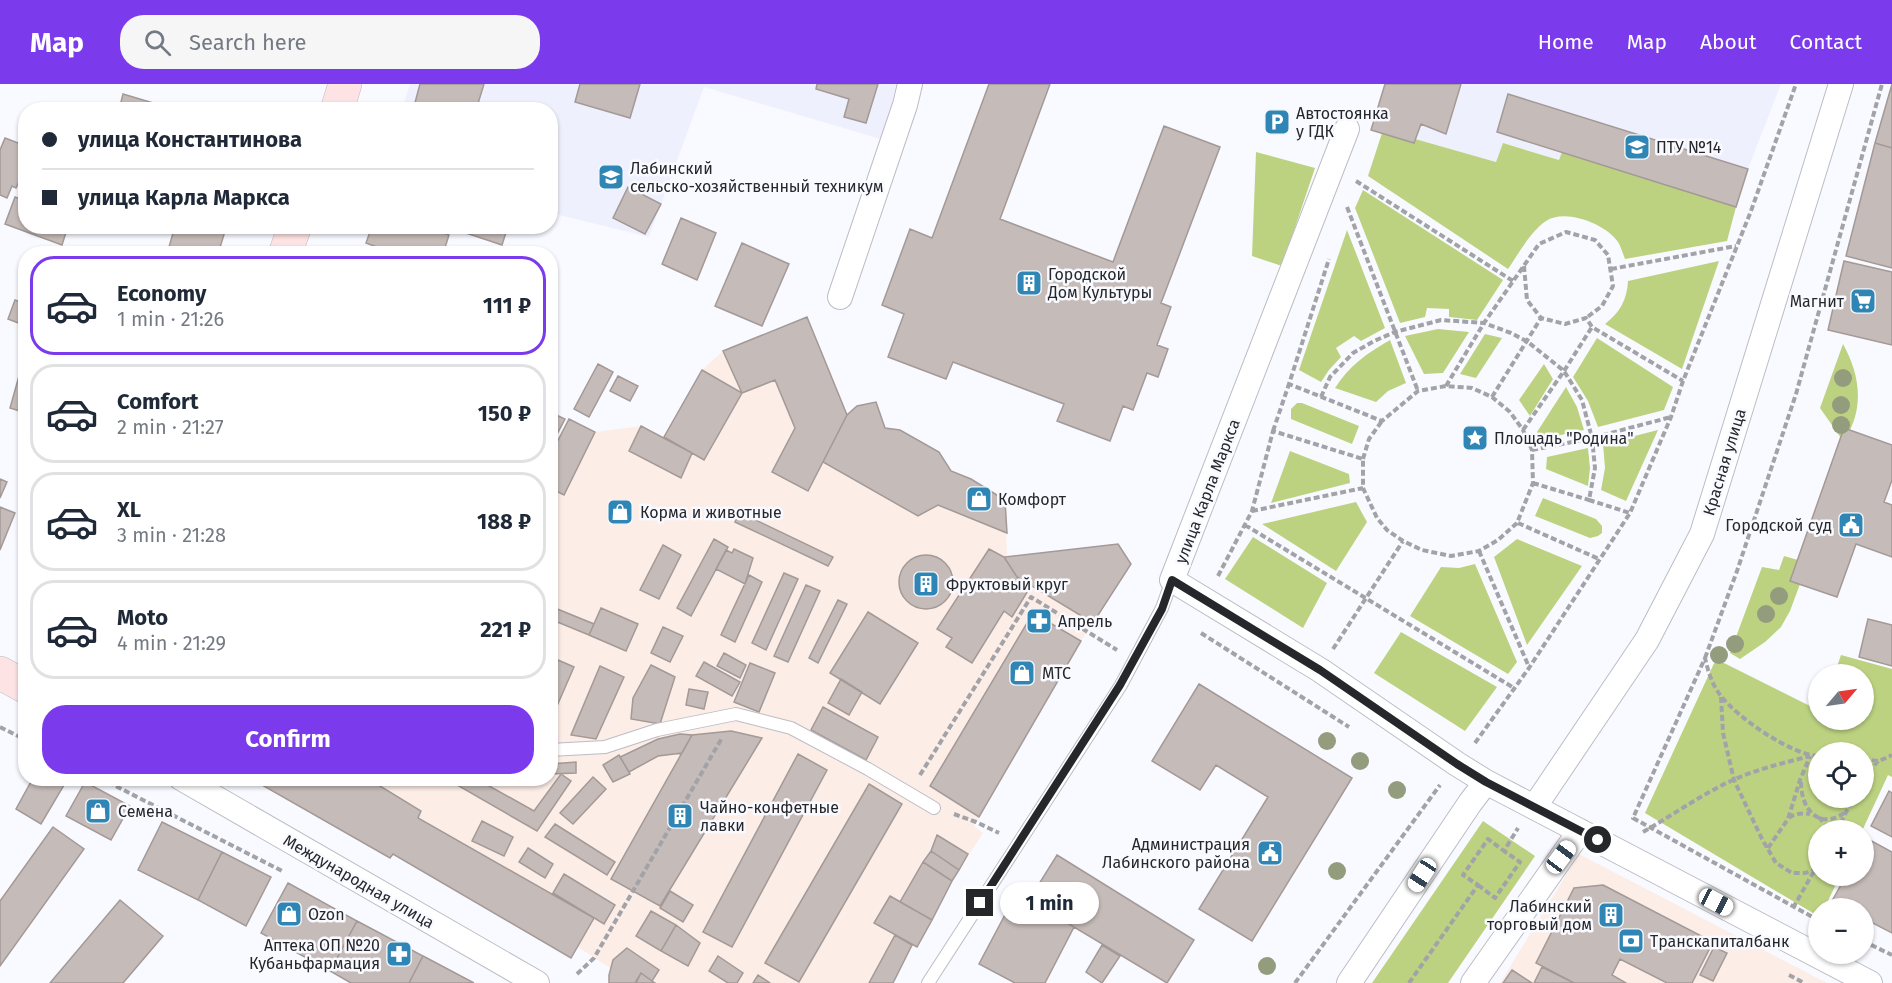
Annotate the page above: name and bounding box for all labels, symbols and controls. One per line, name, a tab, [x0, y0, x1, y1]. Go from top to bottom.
search box	[120, 15, 540, 69]
text: Map	[30, 26, 84, 59]
icon: search	[141, 26, 174, 59]
text: Search here	[189, 29, 307, 56]
text: Home	[1538, 29, 1594, 55]
text: Map	[1627, 29, 1667, 55]
text: About	[1700, 29, 1757, 55]
text: Contact	[1790, 29, 1862, 55]
place label: Автостоянка у ГДК	[1296, 104, 1389, 141]
parking icon: Автостоянка у ГДК	[1262, 107, 1292, 137]
text: улица Константинова	[78, 126, 302, 153]
school or university icon: ПТУ №14	[1622, 132, 1652, 162]
place label: ПТУ №14	[1656, 138, 1722, 157]
place label: Лабинский сельско-хозяйственный техникум	[630, 159, 884, 196]
school or university icon: Лабинский сельско-хозяйственный техникум	[596, 162, 626, 192]
text: улица Карла Маркса	[78, 184, 290, 211]
place label: Городской Дом Культуры	[1047, 265, 1152, 302]
building icon: Городской Дом Культуры	[1014, 268, 1044, 298]
icon: car	[45, 279, 99, 333]
text: Economy	[117, 280, 206, 307]
supermarket icon: Магнит	[1848, 286, 1878, 316]
text: 111 ₽	[483, 292, 531, 319]
place label: Магнит	[1790, 292, 1845, 311]
text: 1 min · 21:26	[117, 307, 224, 331]
icon: car	[45, 387, 99, 441]
text: Comfort	[117, 388, 198, 415]
text: 150 ₽	[478, 400, 531, 427]
street label: Красная улица	[1699, 406, 1750, 518]
text: 2 min · 21:27	[117, 415, 224, 439]
street label: улица Карла Маркса	[1171, 416, 1244, 566]
place icon: Площадь "Родина"	[1460, 423, 1490, 453]
place label: Площадь "Родина"	[1494, 429, 1634, 448]
shop icon: Комфорт	[964, 484, 994, 514]
place label: Комфорт	[998, 490, 1067, 509]
icon: car	[45, 495, 99, 549]
text: XL	[117, 496, 141, 523]
shop icon: Корма и животные	[605, 497, 635, 527]
place label: Корма и животные	[640, 503, 782, 522]
text: 188 ₽	[477, 508, 531, 535]
public building icon: Городской суд	[1836, 510, 1866, 540]
place label: Городской суд	[1725, 516, 1832, 535]
text: 3 min · 21:28	[117, 523, 226, 547]
building icon: Фруктовый круг	[911, 569, 941, 599]
place label: Фруктовый круг	[946, 575, 1068, 594]
icon: car	[45, 603, 99, 657]
text: Moto	[117, 604, 168, 631]
pharmacy icon: Апрель	[1024, 606, 1054, 636]
place label: Апрель	[1058, 612, 1112, 631]
text: 221 ₽	[480, 616, 531, 643]
text: 4 min · 21:29	[117, 631, 226, 655]
shop icon: МТС	[1007, 658, 1037, 688]
place label: МТС	[1042, 664, 1071, 683]
north arrow	[1808, 664, 1874, 730]
map controls	[1808, 664, 1874, 964]
button: Confirm	[42, 705, 534, 774]
button: locate	[1808, 742, 1874, 808]
shop icon: Семена	[83, 796, 113, 826]
place label: Чайно-конфетные лавки	[700, 798, 839, 835]
building icon: Чайно-конфетные лавки	[665, 801, 695, 831]
place label: Семена	[118, 802, 173, 821]
button: +	[1808, 820, 1874, 886]
route start	[1584, 826, 1611, 853]
street label: Международная улица	[280, 830, 438, 932]
place label: Администрация Лабинского района	[1102, 835, 1250, 872]
car	[1543, 837, 1579, 877]
public building icon: Администрация Лабинского района	[1255, 838, 1285, 868]
car	[1405, 855, 1439, 895]
callout: 1 min	[1001, 882, 1100, 924]
car	[1696, 886, 1736, 918]
route end	[966, 889, 993, 916]
text: 1 min	[1025, 891, 1074, 915]
place label: Лабинский торговый дом	[1487, 897, 1592, 934]
button: −	[1808, 898, 1874, 964]
shop icon: Ozon	[274, 899, 304, 929]
building icon: Лабинский торговый дом	[1596, 900, 1626, 930]
place label: Ozon	[308, 905, 345, 924]
bank icon: Транскапиталбанк	[1616, 926, 1646, 956]
place label: Транскапиталбанк	[1650, 932, 1790, 951]
place label: Аптека ОП №20 Кубаньфармация	[249, 936, 380, 973]
pharmacy icon: Аптека ОП №20 Кубаньфармация	[384, 939, 414, 969]

